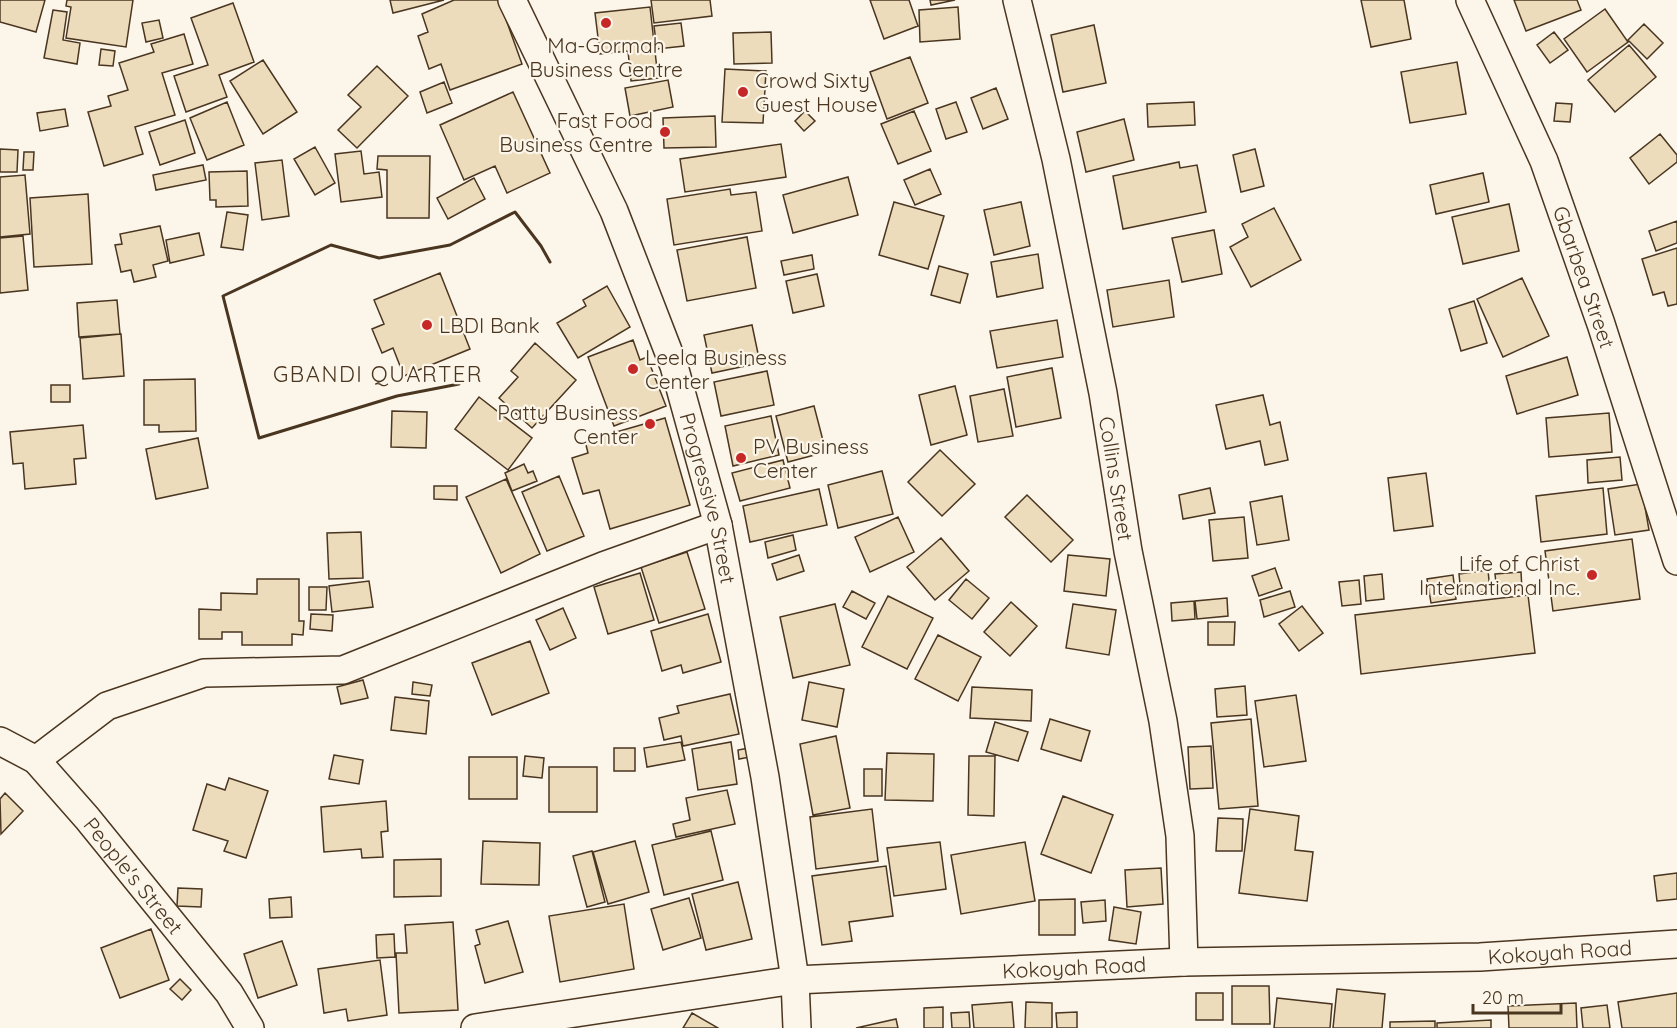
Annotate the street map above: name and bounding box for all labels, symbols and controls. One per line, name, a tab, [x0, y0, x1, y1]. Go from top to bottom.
marker: Ma-Gormah Business Centre	[599, 16, 613, 30]
place label: Ma-Gormah Business Centre	[529, 32, 683, 82]
place label: Crowd Sixty Guest House	[755, 67, 878, 117]
marker: Crowd Sixty Guest House	[736, 85, 750, 99]
place label: Fast Food Business Centre	[499, 107, 653, 157]
marker: Fast Food Business Centre	[658, 125, 672, 139]
street label: Gbarbea Street	[1548, 202, 1621, 351]
place label: LBDI Bank	[439, 312, 540, 338]
marker: LBDI Bank	[420, 318, 434, 332]
place label: Leela Business Center	[645, 344, 787, 394]
district label: GBANDI QUARTER	[273, 360, 483, 388]
marker: Leela Business Center	[626, 362, 640, 376]
place label: Patty Business Center	[497, 399, 638, 449]
street label: Progressive Street	[674, 409, 742, 586]
street label: Collins Street	[1094, 414, 1139, 543]
marker: Patty Business Center	[643, 417, 657, 431]
place label: PV Business Center	[753, 433, 869, 483]
marker: PV Business Center	[734, 451, 748, 465]
place label: Life of Christ International Inc.	[1419, 550, 1580, 600]
marker: Life of Christ International Inc.	[1585, 568, 1599, 582]
street label: People's Street	[78, 812, 189, 939]
street label: Kokoyah Road	[1487, 934, 1633, 969]
street label: Kokoyah Road	[1001, 951, 1147, 983]
scale bar	[1473, 977, 1562, 1015]
text: 20 m	[1482, 986, 1524, 1009]

